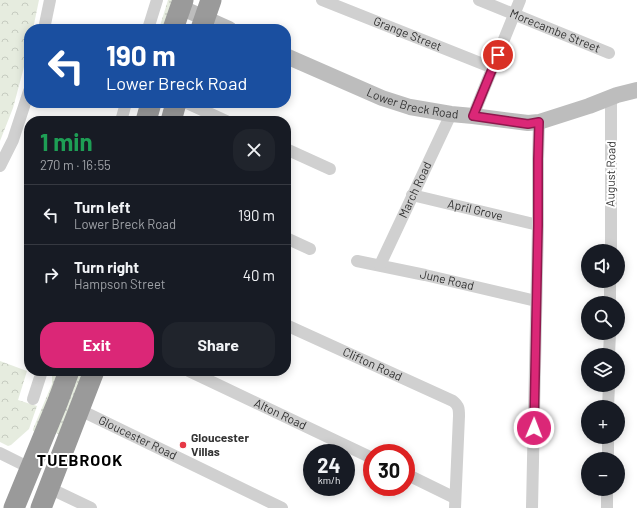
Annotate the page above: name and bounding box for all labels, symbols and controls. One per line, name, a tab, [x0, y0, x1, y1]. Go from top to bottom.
street label: Morecambe Street	[508, 5, 603, 55]
street label: Grange Street	[372, 13, 444, 53]
text: 190 m	[106, 38, 176, 72]
pin	[481, 38, 515, 72]
icon: left	[40, 40, 92, 92]
icon: arrive	[487, 44, 509, 66]
text: Lower Breck Road	[106, 72, 247, 94]
street label: Lower Breck Road	[365, 84, 459, 121]
text: 1 min	[40, 127, 93, 156]
button: close	[233, 129, 275, 171]
street label: August Road	[602, 141, 618, 207]
text: 270 m · 16:55	[40, 157, 111, 173]
street label: March Road	[395, 159, 434, 220]
street label: April Grove	[446, 196, 505, 222]
text: Turn left	[74, 198, 130, 216]
icon: left	[40, 204, 62, 226]
text: 190 m	[238, 206, 275, 224]
text: Lower Breck Road	[74, 216, 176, 232]
map controls	[581, 244, 625, 496]
button: sound	[581, 244, 625, 288]
text: Turn right	[74, 258, 139, 276]
icon: right	[40, 264, 62, 286]
text: 40 m	[243, 266, 275, 284]
street label: June Road	[419, 266, 476, 292]
text: Hampson Street	[74, 276, 166, 292]
button: search	[581, 296, 625, 340]
button: Exit	[40, 322, 154, 368]
button: Share	[162, 322, 275, 368]
street label: Clifton Road	[341, 344, 405, 383]
button: layers	[581, 348, 625, 392]
street label: Alton Road	[252, 395, 309, 432]
button: +	[581, 400, 625, 444]
position arrow	[513, 407, 555, 449]
street label: Gloucester Road	[97, 412, 179, 462]
place label: Gloucester Villas	[191, 430, 249, 458]
marker: Gloucester Villas	[178, 440, 188, 450]
speed limit sign: 30	[363, 444, 415, 496]
district label: TUEBROOK	[37, 450, 123, 469]
button: −	[581, 452, 625, 496]
text: 24	[317, 453, 341, 477]
text: km/h	[318, 474, 340, 486]

